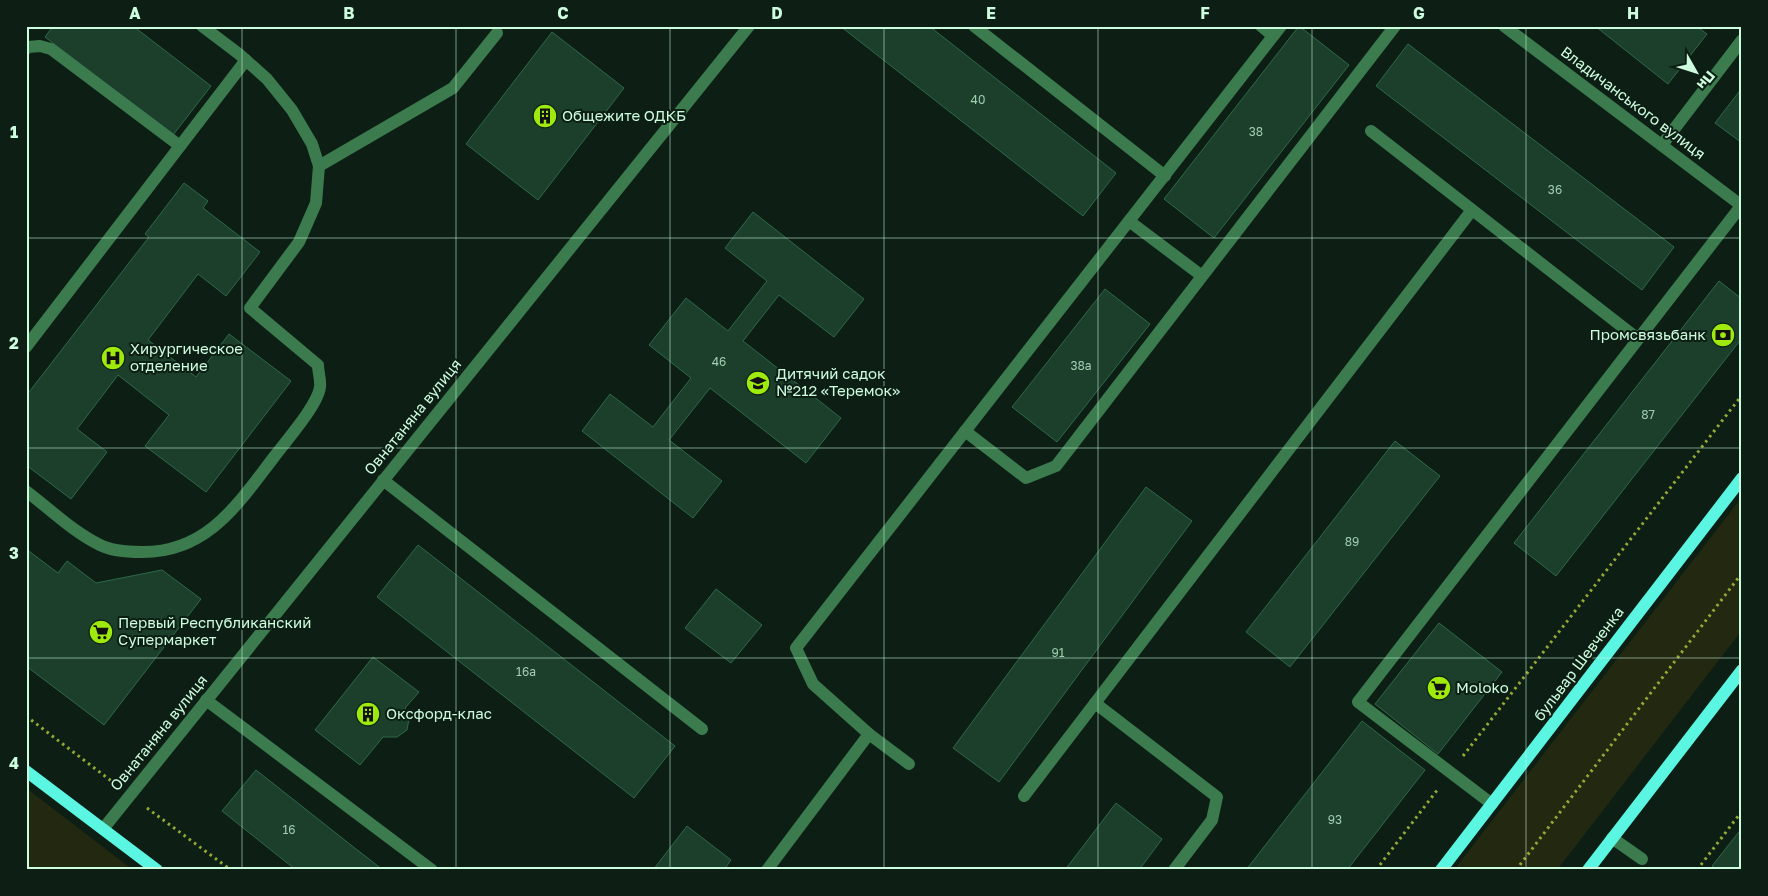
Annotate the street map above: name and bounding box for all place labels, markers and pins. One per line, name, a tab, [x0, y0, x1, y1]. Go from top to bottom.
building icon: Общежите ОДКБ	[532, 103, 558, 129]
place label: Общежите ОДКБ	[562, 106, 686, 124]
bank icon: Промсвязьбанк	[1710, 322, 1736, 348]
place label: Промсвязьбанк	[1590, 325, 1706, 343]
place label: Хирургическое отделение	[130, 339, 243, 374]
hospital icon: Хирургическое отделение	[100, 345, 126, 371]
place label: Дитячий садок №212 «Теремок»	[776, 364, 900, 399]
school or university icon: Дитячий садок №212 «Теремок»	[745, 370, 771, 396]
place label: Первый Республиканский Супермаркет	[118, 613, 311, 648]
supermarket icon: Первый Республиканский Супермаркет	[88, 619, 114, 645]
supermarket icon: Moloko	[1426, 675, 1452, 701]
place label: Moloko	[1456, 678, 1509, 696]
building icon: Оксфорд-клас	[355, 701, 381, 727]
place label: Оксфорд-клас	[386, 704, 492, 722]

